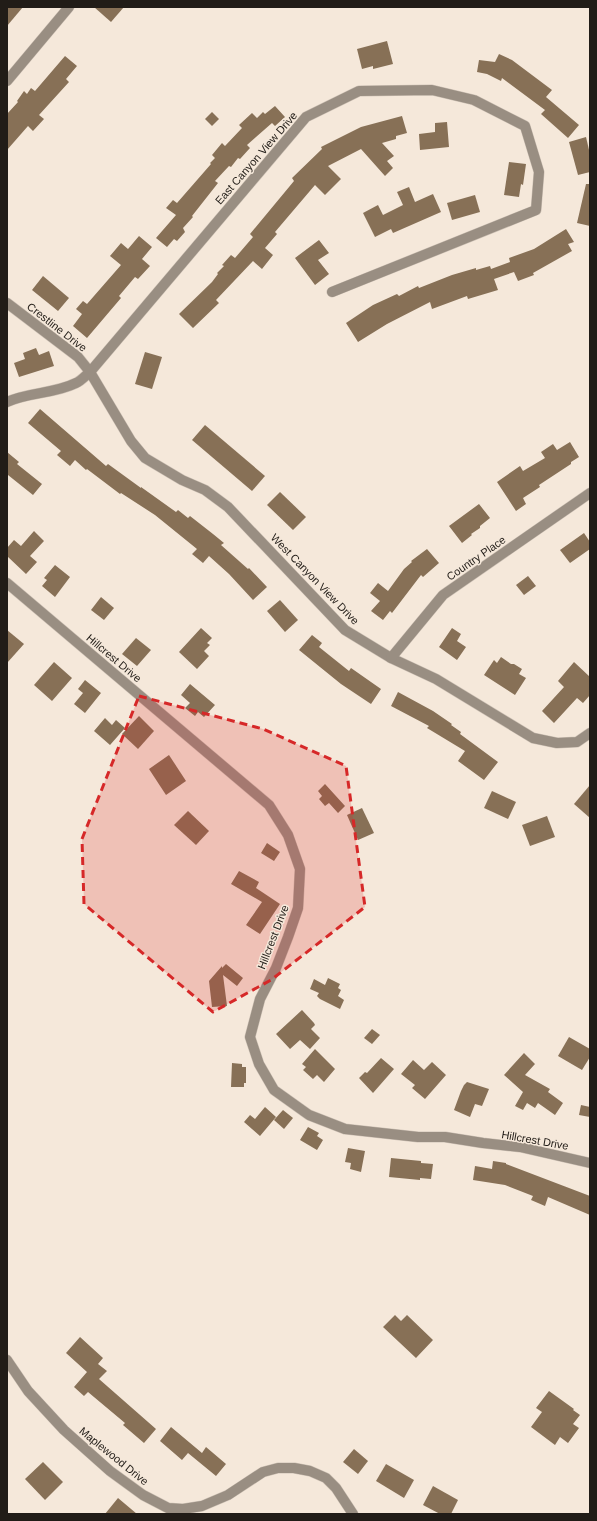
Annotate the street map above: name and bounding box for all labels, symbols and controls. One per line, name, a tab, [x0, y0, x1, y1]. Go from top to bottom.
street label: East Canyon View Drive	[213, 109, 299, 207]
street label: Crestline Drive	[25, 300, 89, 354]
street label: West Canyon View Drive	[269, 531, 361, 627]
street label: Country Place	[444, 533, 508, 583]
street label: Hillcrest Drive	[84, 632, 144, 684]
street label: Hillcrest Drive	[255, 903, 291, 971]
street label: Hillcrest Drive	[501, 1128, 569, 1152]
street label: Maplewood Drive	[77, 1425, 151, 1487]

